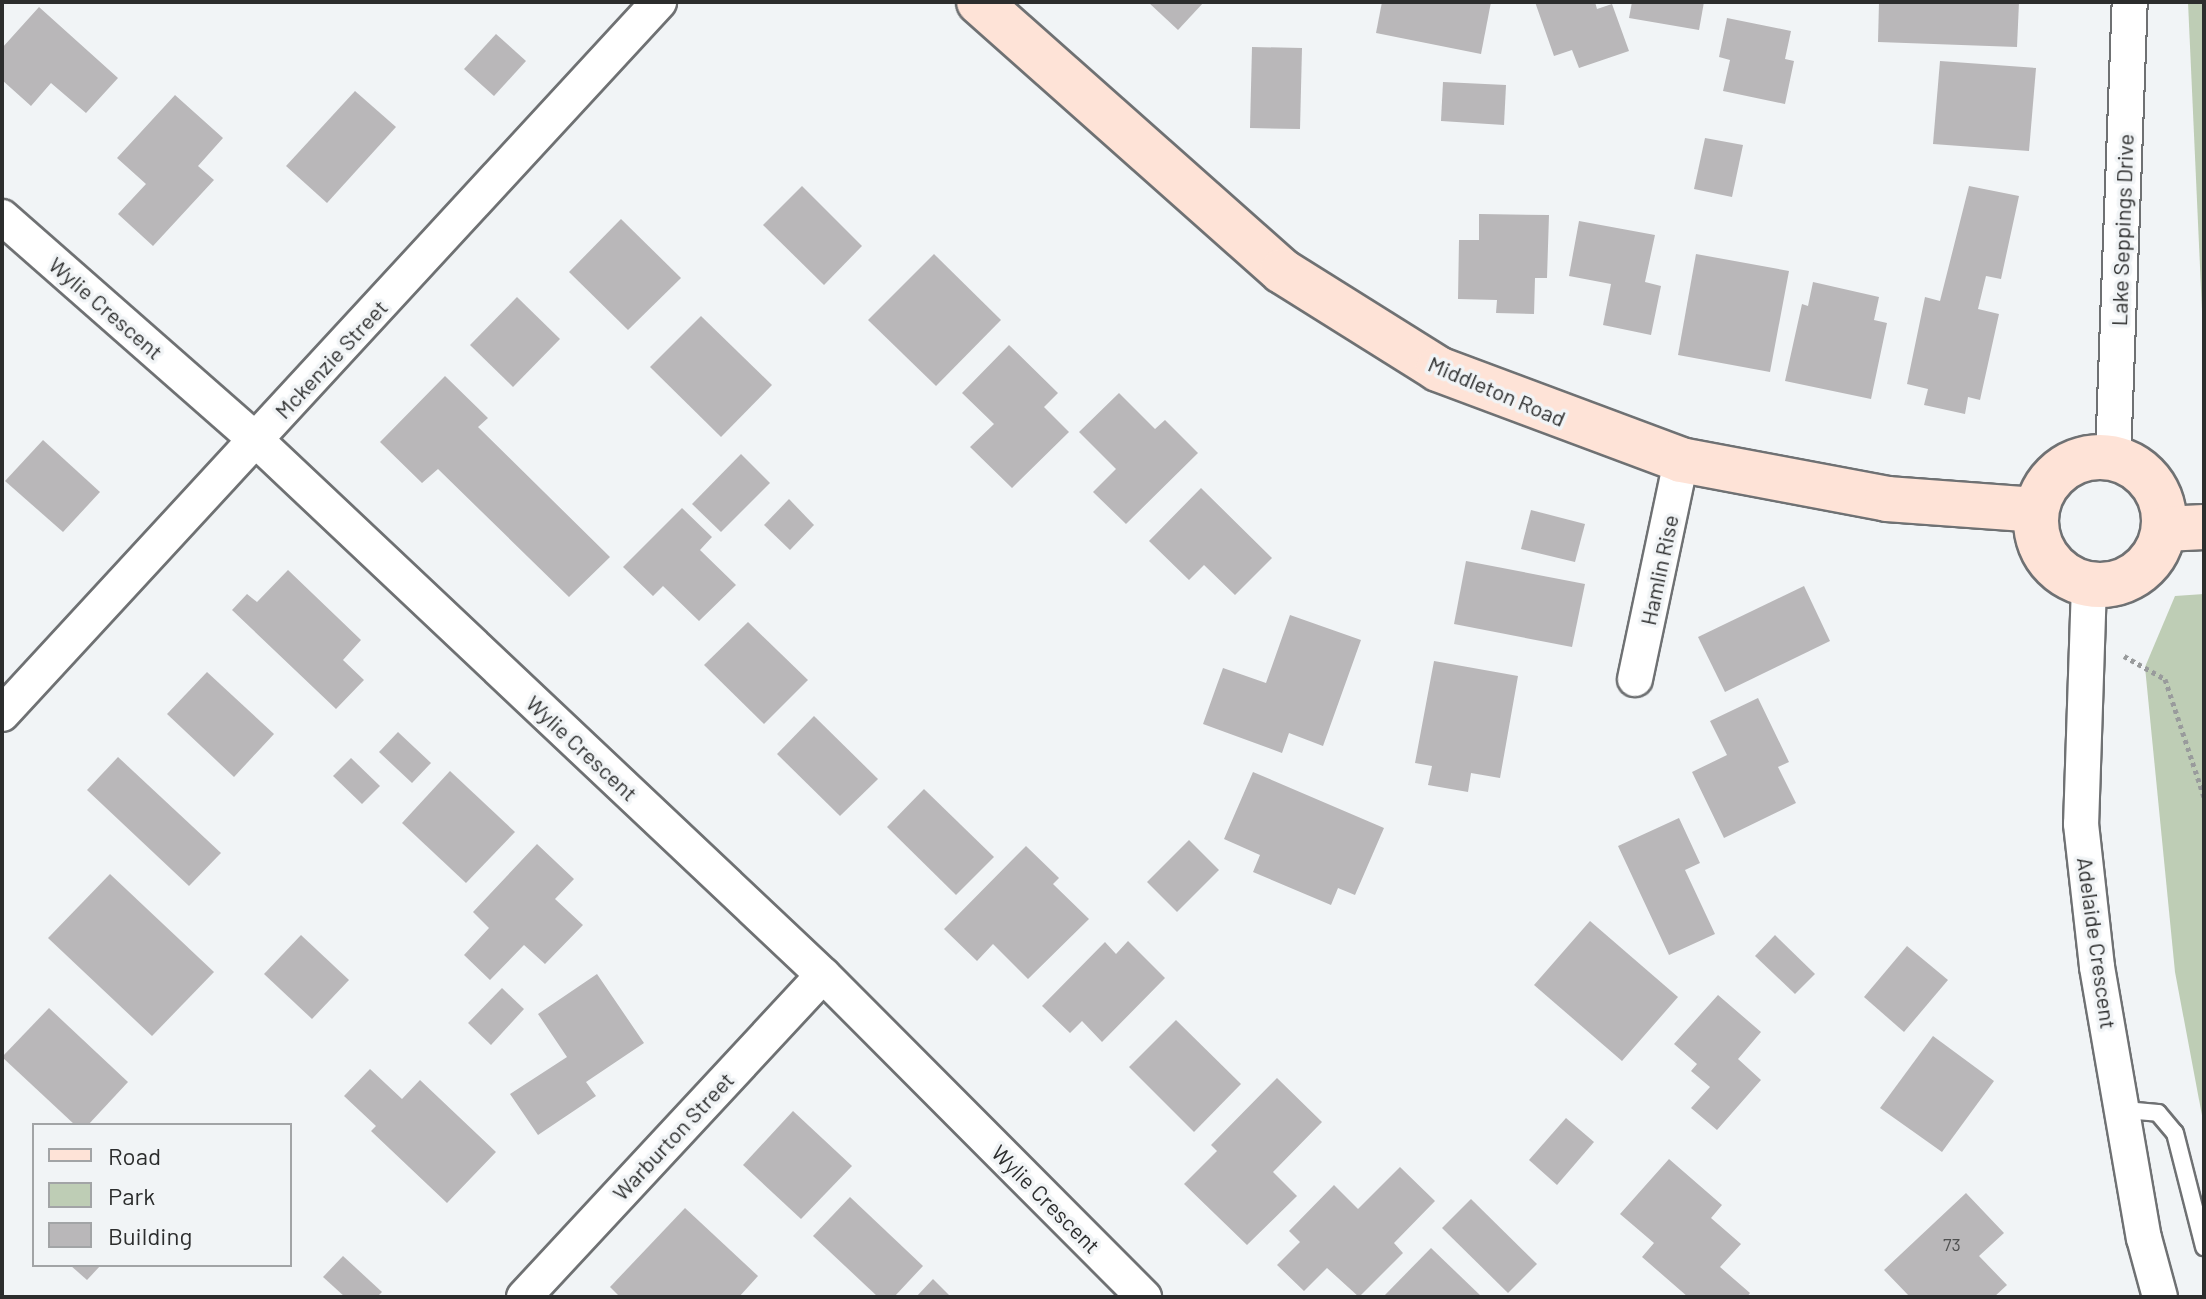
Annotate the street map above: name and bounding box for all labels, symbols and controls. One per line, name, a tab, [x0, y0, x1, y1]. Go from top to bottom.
street label: Lake Seppings Drive	[2105, 133, 2139, 327]
street label: Wylie Crescent	[44, 251, 168, 365]
street label: Mckenzie Street	[269, 294, 393, 424]
street label: Middleton Road	[1424, 350, 1570, 432]
street label: Hamlin Rise	[1634, 512, 1684, 628]
street label: Wylie Crescent	[521, 690, 643, 806]
street label: Adelaide Crescent	[2072, 855, 2122, 1031]
street label: Warburton Street	[607, 1066, 739, 1206]
legend	[32, 1123, 292, 1267]
street label: Wylie Crescent	[986, 1139, 1106, 1259]
text: Road	[108, 1141, 161, 1170]
text: Park	[108, 1181, 155, 1210]
text: Building	[108, 1221, 192, 1250]
house number: 73	[1943, 1233, 1961, 1255]

